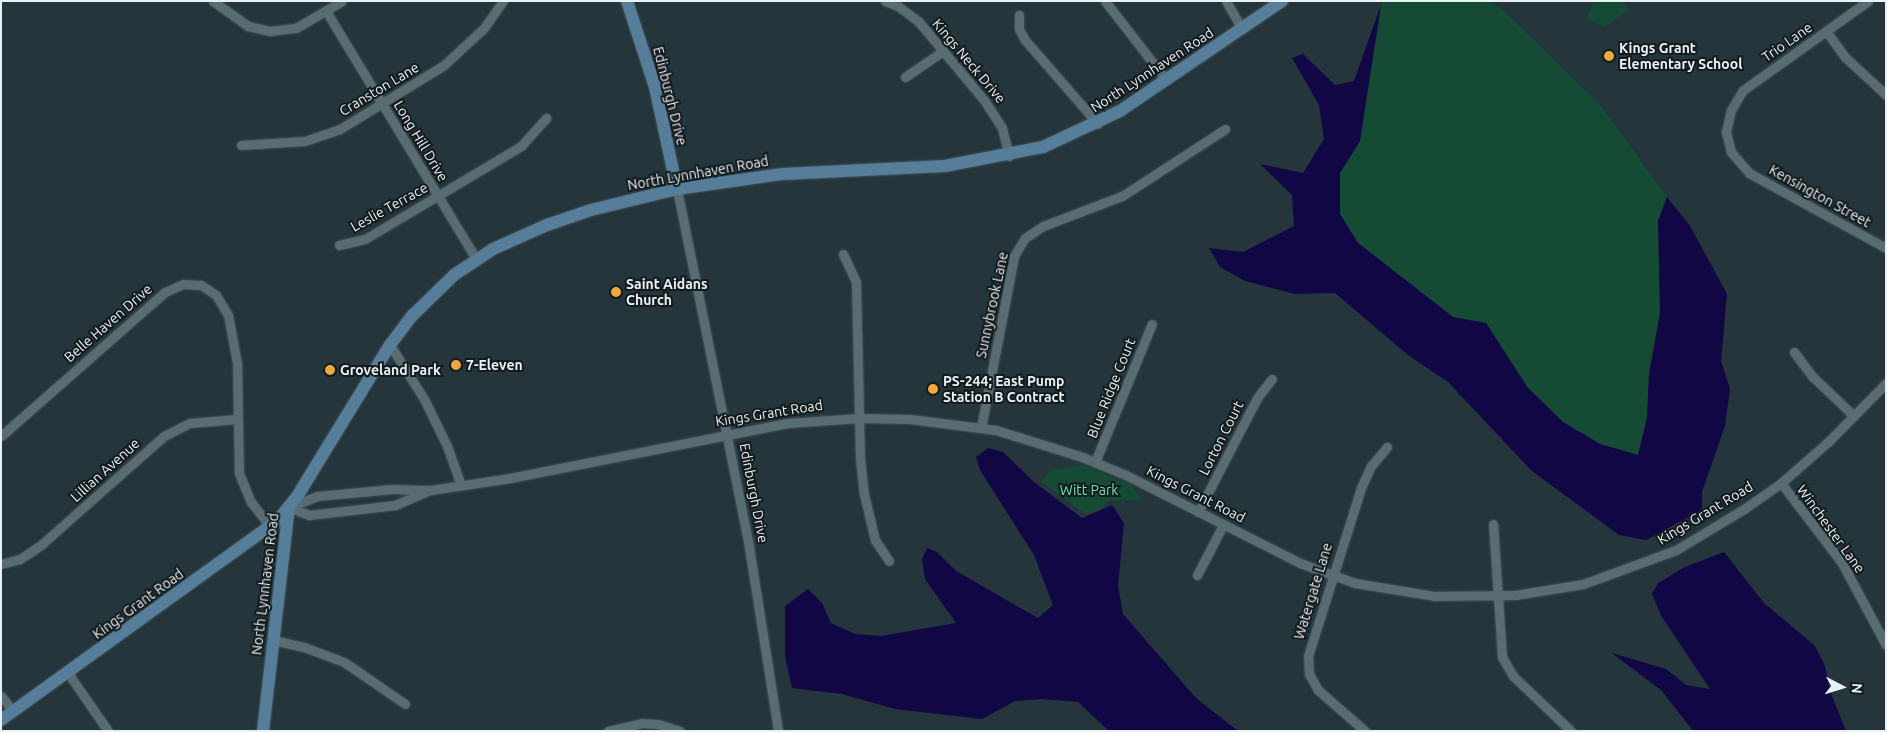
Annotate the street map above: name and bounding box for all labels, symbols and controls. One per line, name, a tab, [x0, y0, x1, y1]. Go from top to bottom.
street label: Kings Neck Drive	[929, 15, 1009, 107]
street label: Trio Lane	[1759, 19, 1815, 65]
street label: North Lynnhaven Road	[1087, 24, 1217, 116]
place label: Kings Grant Elementary School	[1619, 40, 1742, 72]
street label: Edinburgh Drive	[650, 45, 690, 147]
marker: Kings Grant Elementary School	[1603, 50, 1615, 62]
street label: Cranston Lane	[336, 59, 422, 119]
street label: Long Hill Drive	[390, 98, 452, 184]
street label: North Lynnhaven Road	[626, 152, 770, 194]
street label: Kensington Street	[1766, 161, 1874, 231]
street label: Leslie Terrace	[347, 179, 431, 235]
street label: Sunnybrook Lane	[973, 250, 1011, 360]
place label: Saint Aidans Church	[626, 276, 708, 308]
street label: Belle Haven Drive	[61, 280, 155, 366]
marker: Saint Aidans Church	[610, 286, 622, 298]
street label: Blue Ridge Court	[1083, 336, 1139, 440]
place label: 7-Eleven	[466, 357, 523, 373]
marker: 7-Eleven	[450, 359, 462, 371]
place label: Groveland Park	[340, 362, 441, 378]
marker: Groveland Park	[324, 364, 336, 376]
place label: PS-244; East Pump Station B Contract	[943, 373, 1064, 406]
marker: PS-244; East Pump Station B Contract	[927, 383, 939, 395]
street label: Kings Grant Road	[714, 396, 824, 430]
street label: Lorton Court	[1195, 398, 1247, 478]
street label: Lillian Avenue	[67, 435, 143, 505]
street label: Edinburgh Drive	[736, 442, 772, 544]
street label: Kings Grant Road	[1144, 462, 1248, 526]
street label: Kings Grant Road	[1654, 478, 1756, 548]
park label: Witt Park	[1060, 482, 1118, 498]
street label: Winchester Lane	[1793, 482, 1869, 576]
street label: North Lynnhaven Road	[248, 512, 282, 656]
street label: Watergate Lane	[1290, 541, 1336, 641]
street label: Kings Grant Road	[89, 565, 187, 643]
north arrow	[1817, 662, 1867, 712]
text: N	[1849, 682, 1865, 694]

